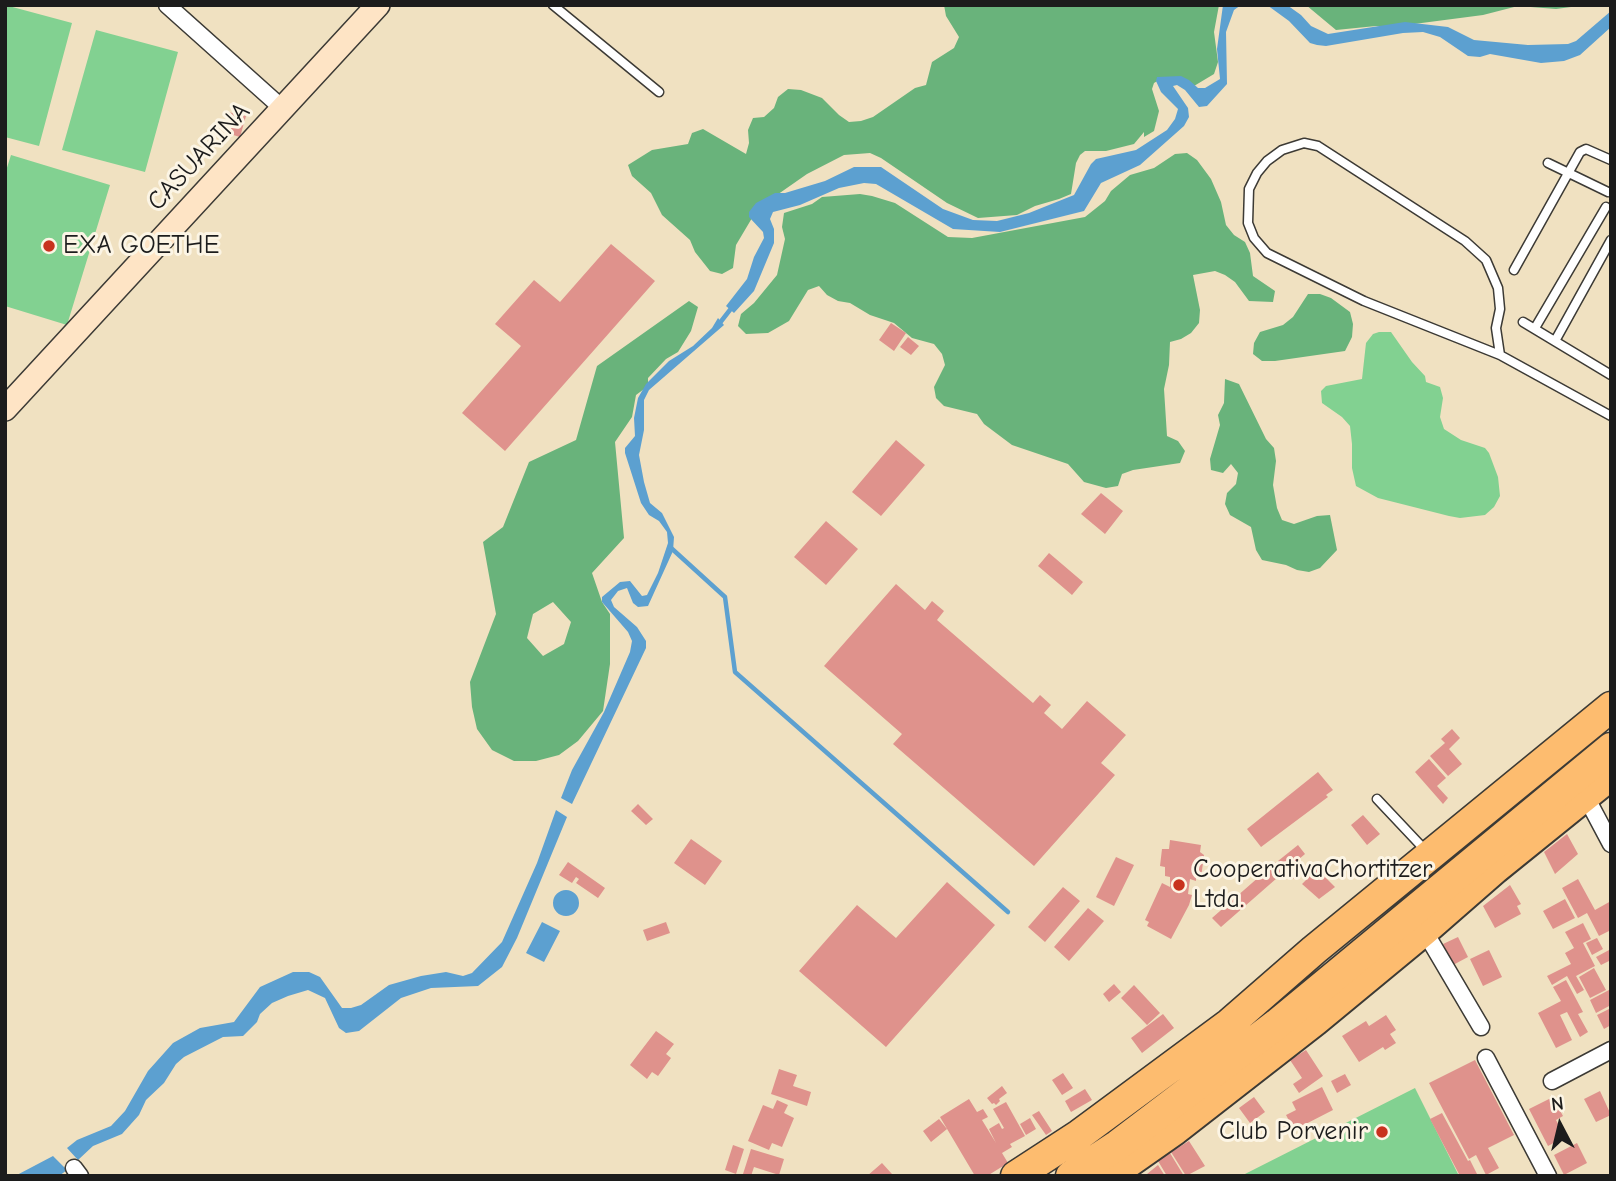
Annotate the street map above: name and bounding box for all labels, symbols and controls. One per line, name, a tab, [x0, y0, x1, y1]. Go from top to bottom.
street label: CASUARINA	[141, 97, 257, 217]
place label: EXA GOETHE	[63, 230, 219, 262]
marker: EXA GOETHE	[41, 238, 57, 254]
place label: CooperativaChortitzer Ltda.	[1193, 854, 1432, 916]
marker: CooperativaChortitzer Ltda.	[1171, 877, 1187, 893]
north arrow	[1525, 1090, 1595, 1160]
text: N	[1550, 1092, 1565, 1116]
place label: Club Porvenir	[1219, 1116, 1368, 1148]
marker: Club Porvenir	[1374, 1124, 1390, 1140]

